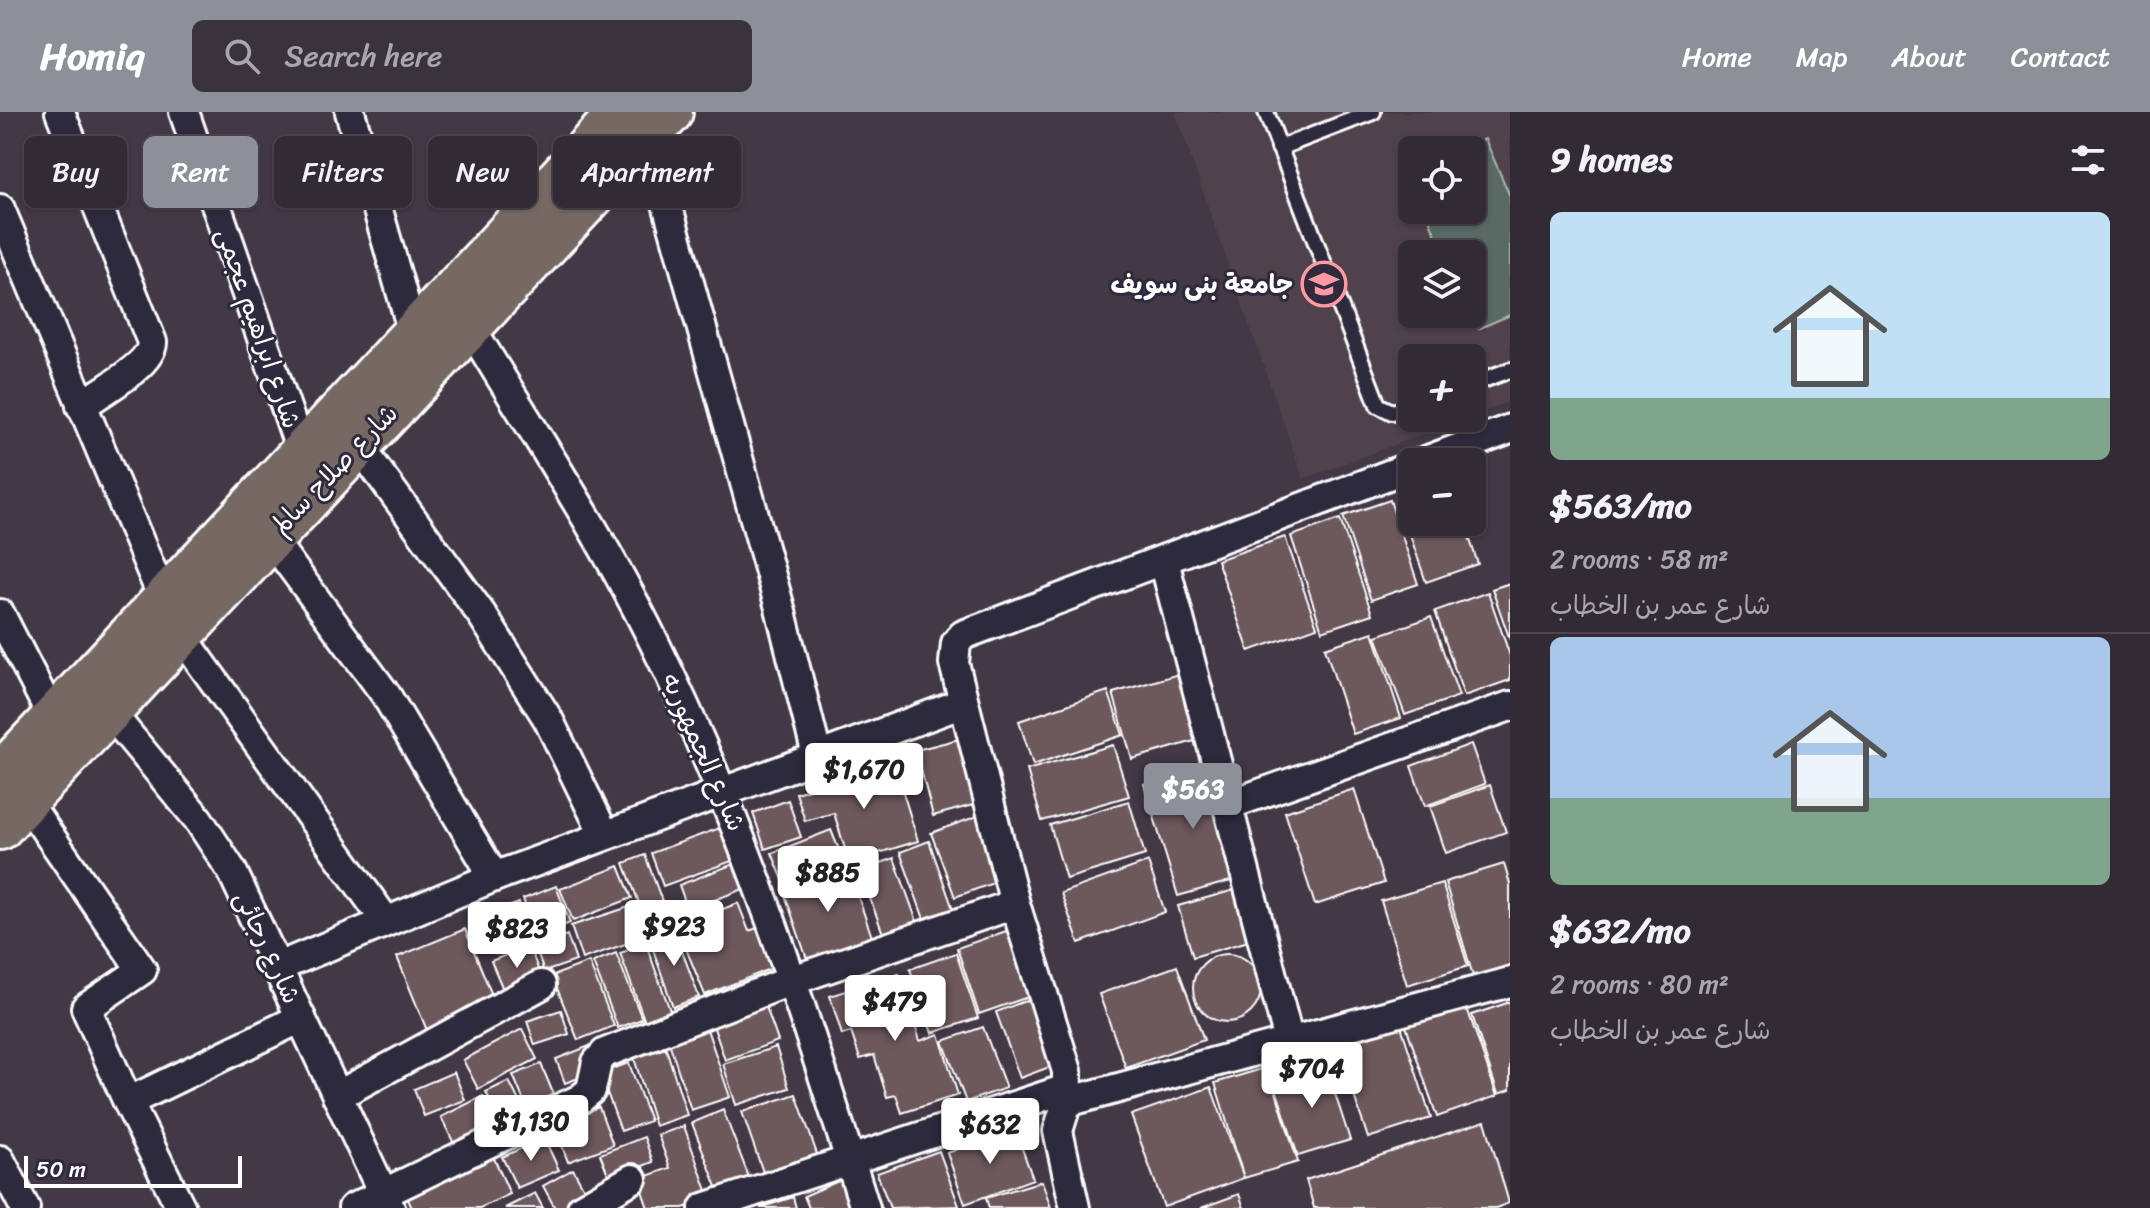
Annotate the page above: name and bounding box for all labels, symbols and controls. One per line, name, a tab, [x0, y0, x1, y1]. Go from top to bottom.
search box	[192, 20, 752, 92]
text: Homiq	[40, 23, 144, 90]
text: Search here	[284, 29, 442, 83]
text: Home	[1682, 32, 1752, 81]
text: Map	[1796, 32, 1847, 81]
text: About	[1891, 32, 1967, 81]
text: Contact	[2011, 32, 2110, 81]
icon: search	[220, 34, 264, 78]
text: 9 homes	[1550, 130, 1672, 190]
chip: Buy	[24, 136, 127, 208]
chip: Rent	[143, 136, 258, 208]
chip: Filters	[274, 136, 412, 208]
chip: New	[428, 136, 537, 208]
chip: Apartment	[553, 136, 741, 208]
map controls	[1398, 136, 1486, 536]
button: locate	[1398, 136, 1486, 224]
icon: filters	[2066, 138, 2110, 182]
street label: شارع ابراهيم عجمى	[203, 221, 315, 435]
button: layers	[1398, 240, 1486, 328]
school or university icon: جامعة بنى سويف	[1300, 260, 1348, 308]
place label: جامعة بنى سويف	[1111, 261, 1293, 307]
icon: home	[1758, 264, 1902, 408]
button: +	[1398, 344, 1486, 432]
street label: شارع صلاح سالم	[259, 392, 409, 546]
button: −	[1398, 448, 1486, 536]
text: $563/mo	[1550, 476, 1692, 536]
text: 2 rooms · 58 m²	[1550, 536, 1728, 582]
text: شارع عمر بن الخطاب	[1550, 582, 1771, 628]
street label: شارع الجمهوريه	[649, 665, 759, 839]
icon: home	[1758, 689, 1902, 833]
pin: $1,670	[799, 743, 929, 811]
text: $1,670	[823, 746, 905, 792]
pin: $563	[1146, 763, 1240, 831]
text: $563	[1162, 766, 1224, 812]
pin: $885	[781, 846, 875, 914]
text: $885	[796, 849, 860, 895]
street label: شارع رجائى	[222, 882, 314, 1012]
pin: $923	[627, 900, 721, 968]
text: $632/mo	[1550, 901, 1691, 961]
pin: $823	[470, 902, 564, 970]
text: $923	[643, 903, 705, 949]
text: $823	[486, 905, 548, 951]
text: 2 rooms · 80 m²	[1550, 961, 1729, 1007]
pin: $479	[848, 975, 942, 1043]
text: $479	[863, 978, 927, 1024]
text: شارع عمر بن الخطاب	[1550, 1007, 1771, 1053]
pin: $704	[1265, 1042, 1359, 1110]
text: $704	[1279, 1045, 1345, 1091]
pin: $1,130	[466, 1095, 596, 1163]
text: $1,130	[492, 1098, 570, 1144]
pin: $632	[943, 1098, 1037, 1166]
text: $632	[959, 1101, 1021, 1147]
text: 50 m	[36, 1150, 86, 1189]
scale bar	[24, 1152, 242, 1188]

